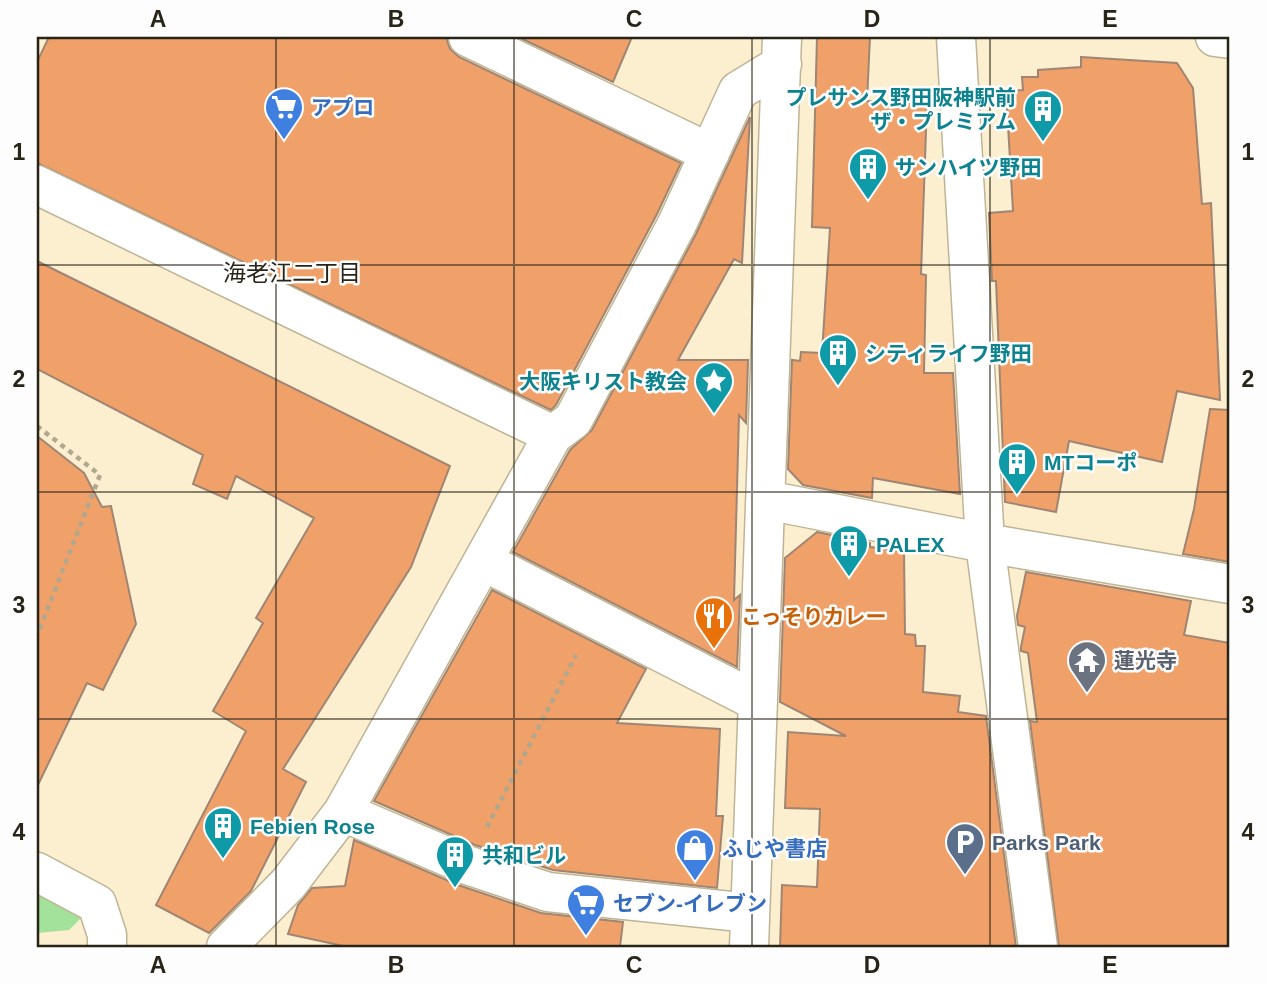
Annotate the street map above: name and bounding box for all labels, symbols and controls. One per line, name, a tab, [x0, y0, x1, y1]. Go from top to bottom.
text: A	[150, 6, 166, 32]
text: B	[388, 6, 404, 32]
text: C	[626, 6, 642, 32]
text: D	[864, 6, 880, 32]
text: E	[1102, 6, 1118, 32]
supermarket icon: アプロ	[263, 86, 305, 141]
place label: プレサンス野田阪神駅前 ザ・プレミアム	[785, 86, 1016, 133]
building icon: プレサンス野田阪神駅前 ザ・プレミアム	[1022, 88, 1064, 143]
place label: アプロ	[311, 96, 374, 119]
text: 1	[13, 139, 26, 165]
text: 1	[1242, 139, 1255, 165]
building icon: サンハイツ野田	[847, 146, 889, 201]
place label: サンハイツ野田	[895, 156, 1042, 179]
district label: 海老江二丁目	[223, 260, 361, 286]
building icon: シティライフ野田	[817, 332, 859, 387]
place label: シティライフ野田	[865, 342, 1032, 365]
place icon: 大阪キリスト教会	[693, 360, 735, 415]
text: 2	[13, 366, 25, 392]
text: 2	[1242, 366, 1254, 392]
place label: 大阪キリスト教会	[519, 370, 687, 393]
building icon: MTコーポ	[996, 441, 1038, 496]
place label: MTコーポ	[1044, 451, 1137, 474]
building icon: PALEX	[828, 523, 870, 578]
place label: PALEX	[876, 533, 944, 556]
text: 3	[13, 592, 25, 618]
text: 3	[1242, 592, 1254, 618]
restaurant icon: こっそりカレー	[693, 595, 735, 650]
place label: こっそりカレー	[741, 605, 887, 628]
temple icon: 蓮光寺	[1066, 639, 1108, 694]
place label: 蓮光寺	[1114, 649, 1177, 672]
building icon: Febien Rose	[202, 805, 244, 860]
place label: Febien Rose	[250, 815, 375, 838]
text: 4	[13, 819, 26, 845]
text: 4	[1242, 819, 1255, 845]
parking icon: Parks Park	[944, 821, 986, 876]
shop icon: ふじや書店	[674, 827, 716, 882]
place label: Parks Park	[992, 831, 1101, 854]
building icon: 共和ビル	[434, 834, 476, 889]
place label: ふじや書店	[722, 837, 827, 860]
place label: 共和ビル	[482, 844, 566, 867]
supermarket icon: セブン-イレブン	[565, 882, 607, 937]
place label: セブン-イレブン	[613, 892, 767, 915]
text: A	[150, 952, 166, 978]
text: B	[388, 952, 404, 978]
text: C	[626, 952, 642, 978]
text: D	[864, 952, 880, 978]
text: E	[1102, 952, 1118, 978]

